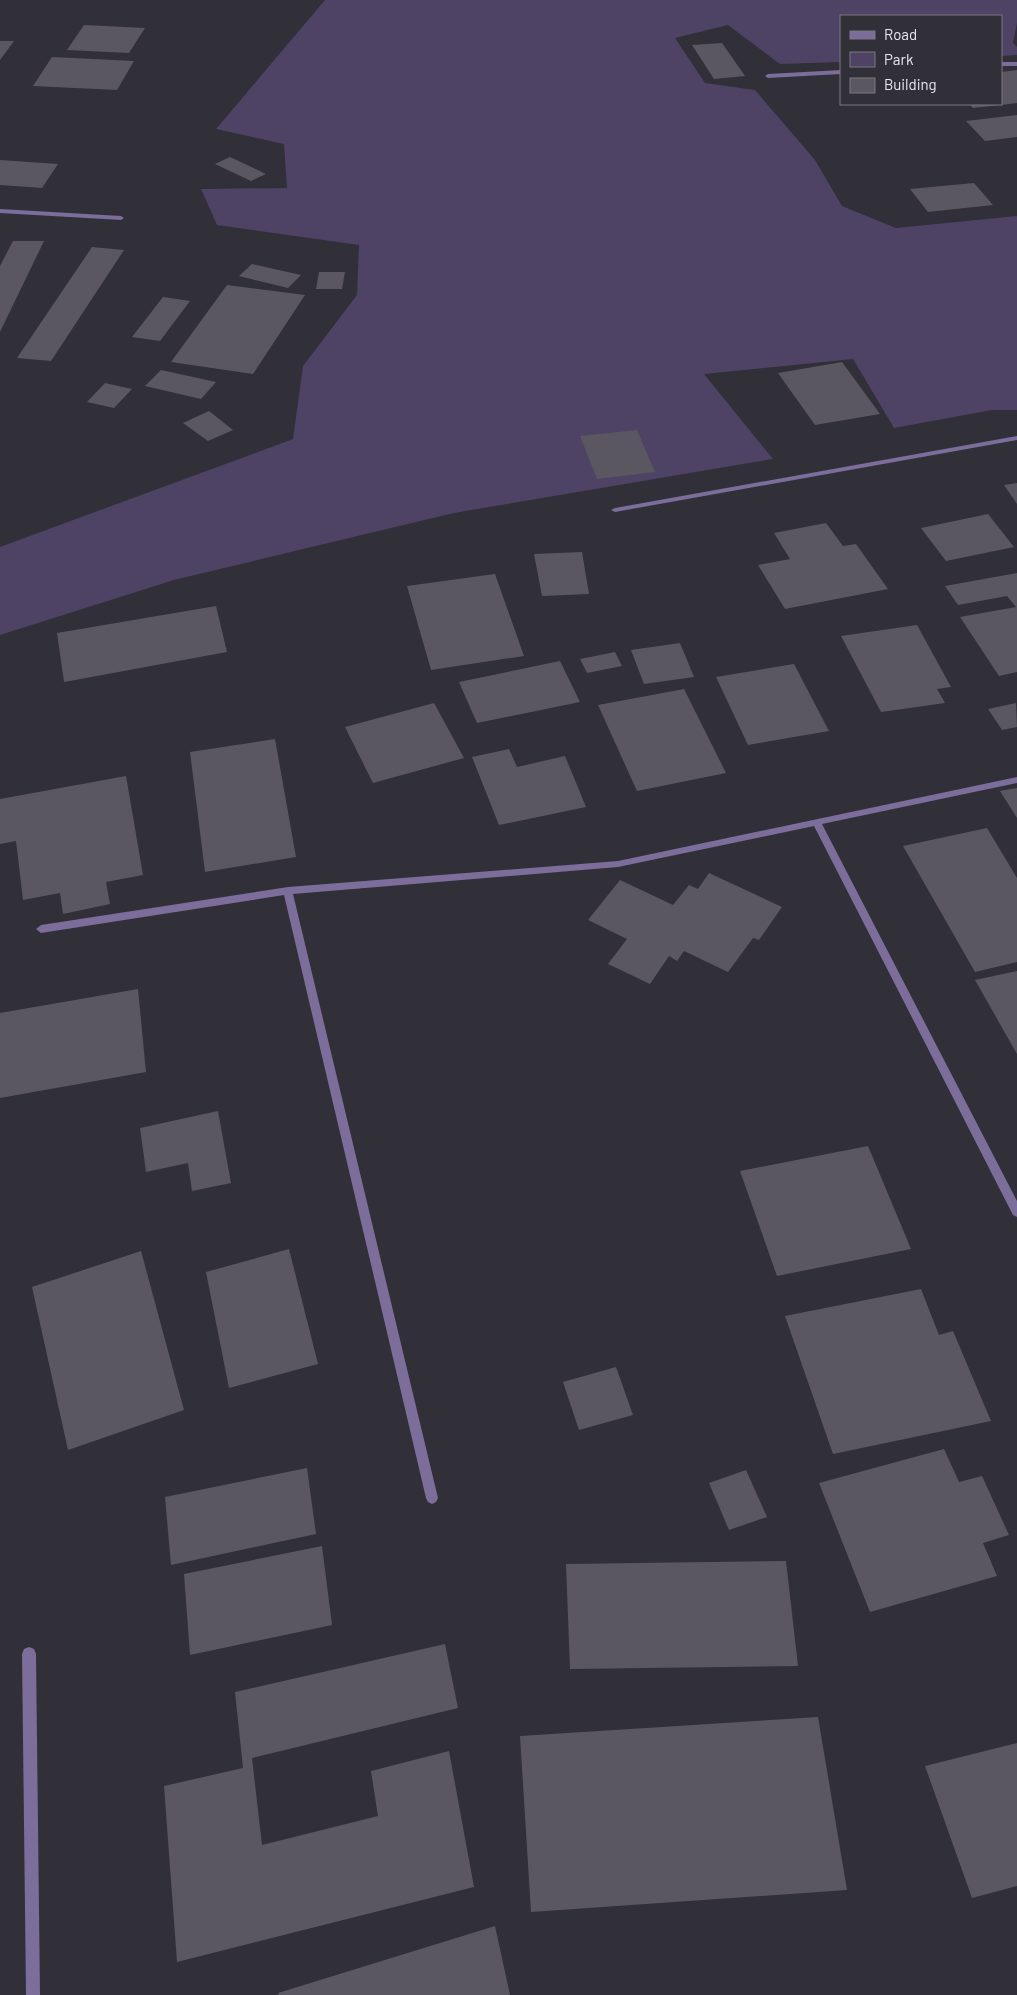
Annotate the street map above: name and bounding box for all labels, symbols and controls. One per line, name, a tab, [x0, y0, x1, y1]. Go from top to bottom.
legend	[840, 15, 1002, 105]
text: Road	[884, 25, 917, 43]
text: Park	[884, 50, 914, 68]
text: Building	[884, 75, 937, 93]

